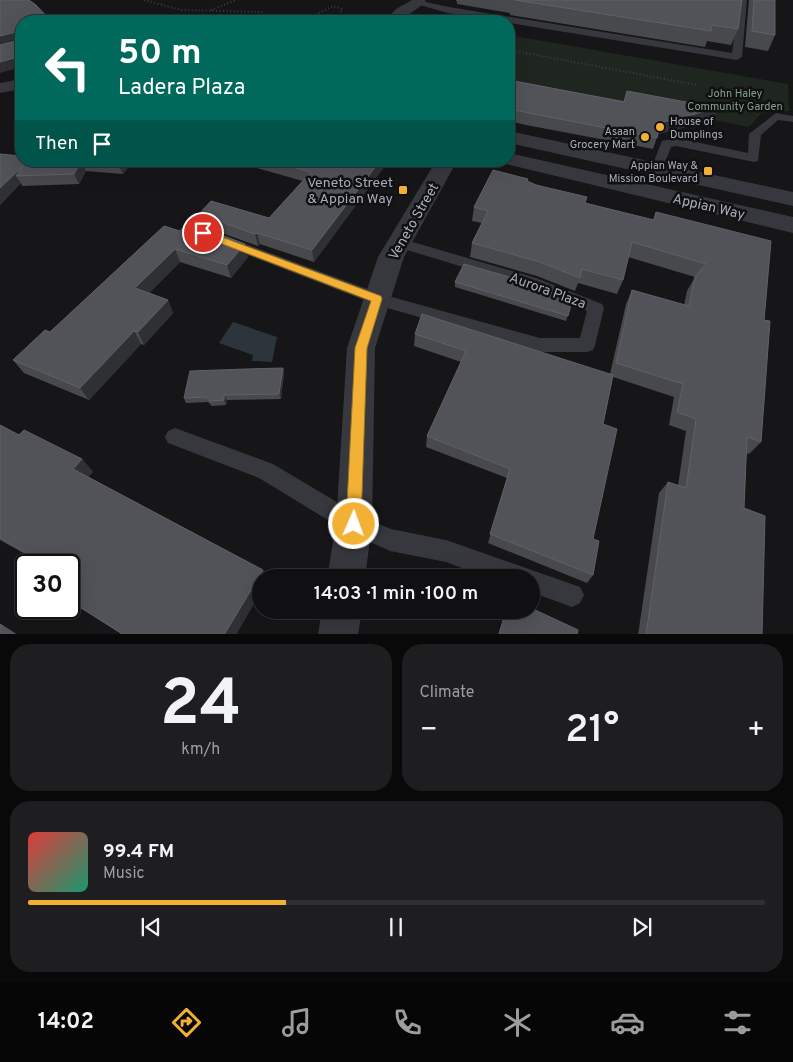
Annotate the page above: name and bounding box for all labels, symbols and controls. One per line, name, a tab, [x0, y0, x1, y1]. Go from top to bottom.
text: 50 m	[118, 32, 202, 76]
icon: left	[35, 35, 100, 100]
text: Ladera Plaza	[118, 75, 245, 102]
park label: John Haley Community Garden	[687, 87, 783, 114]
place label: House of Dumplings	[670, 115, 723, 142]
marker: House of Dumplings	[654, 121, 666, 133]
place label: Asaan Grocery Mart	[570, 125, 635, 152]
icon: arrive	[88, 130, 116, 158]
marker: Asaan Grocery Mart	[639, 131, 651, 143]
text: Then	[35, 132, 78, 156]
place label: Appian Way & Mission Boulevard	[609, 159, 699, 186]
marker: Appian Way & Mission Boulevard	[702, 165, 714, 177]
place label: Veneto Street & Appian Way	[307, 175, 393, 208]
street label: Veneto Street	[386, 180, 443, 263]
marker: Veneto Street & Appian Way	[397, 184, 409, 196]
street label: Appian Way	[671, 191, 746, 224]
pin	[182, 212, 224, 254]
icon: arrive	[189, 219, 217, 247]
street label: Aurora Plaza	[507, 270, 588, 313]
position arrow	[327, 497, 379, 549]
speed limit sign: 30	[15, 554, 80, 619]
text: 14:03 · 1 min · 100 m	[314, 582, 478, 606]
text: 24	[160, 666, 242, 748]
text: Climate	[420, 683, 474, 703]
text: 21°	[565, 707, 619, 756]
text: −	[420, 713, 438, 749]
text: +	[747, 713, 765, 749]
text: km/h	[181, 740, 220, 760]
text: 99.4 FM	[103, 840, 174, 864]
text: Music	[103, 864, 144, 884]
icon: previous	[137, 913, 165, 941]
icon: pause	[382, 913, 410, 941]
icon: next	[628, 913, 656, 941]
icon: directions	[169, 1005, 204, 1040]
icon: music	[279, 1005, 314, 1040]
icon: phone	[390, 1005, 425, 1040]
icon: climate	[500, 1005, 535, 1040]
icon: car	[610, 1005, 645, 1040]
icon: filters	[720, 1005, 755, 1040]
text: 14:02	[38, 1009, 94, 1036]

